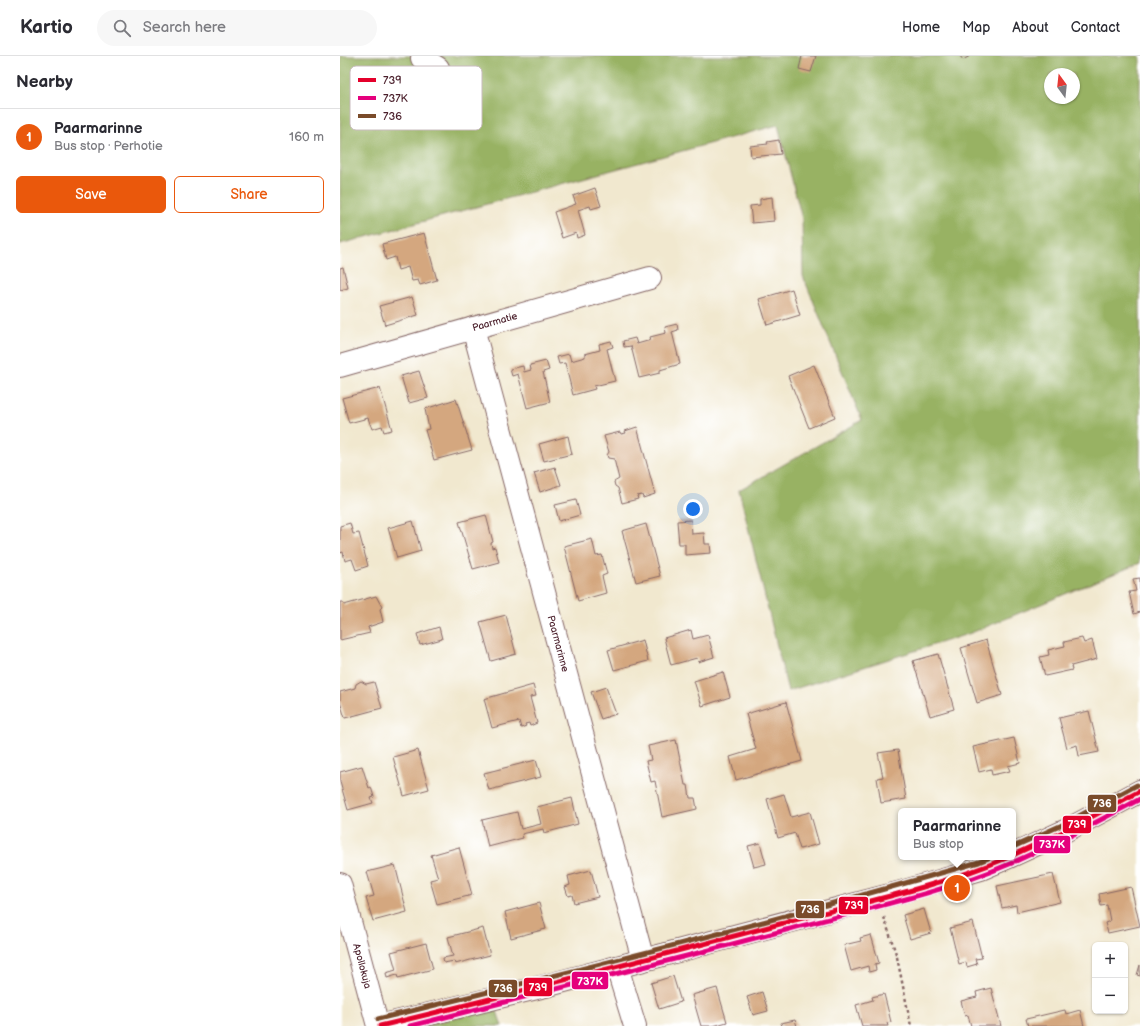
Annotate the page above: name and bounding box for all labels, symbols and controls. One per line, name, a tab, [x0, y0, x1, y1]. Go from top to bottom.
search box	[97, 10, 377, 46]
text: Kartio	[20, 16, 73, 39]
icon: search	[111, 17, 133, 39]
text: Search here	[143, 18, 226, 37]
text: Home	[902, 19, 940, 36]
text: Map	[962, 19, 990, 36]
text: About	[1012, 19, 1049, 36]
text: Contact	[1071, 19, 1120, 36]
legend	[350, 66, 482, 130]
north arrow	[1044, 68, 1080, 104]
text: Nearby	[16, 72, 73, 92]
text: 739	[383, 74, 402, 87]
text: 737K	[383, 92, 409, 105]
text: 736	[383, 110, 402, 123]
text: Paarmarinne	[54, 119, 142, 138]
text: 1	[26, 129, 32, 145]
text: 160 m	[289, 129, 324, 145]
text: Bus stop · Perhotie	[54, 138, 163, 154]
button: Save	[16, 176, 166, 213]
button: Share	[174, 176, 324, 213]
street label: Paarmatie	[471, 310, 519, 334]
your location	[683, 499, 703, 519]
street label: Paarmarinne	[545, 614, 571, 673]
line badge: 736	[1087, 794, 1117, 813]
text: 736	[1092, 797, 1112, 810]
popup	[898, 808, 1016, 860]
line badge: 739	[1062, 815, 1092, 834]
text: Paarmarinne	[913, 817, 1001, 836]
text: 739	[1068, 818, 1086, 831]
line badge: 737K	[1033, 835, 1071, 854]
text: Bus stop	[913, 836, 964, 852]
text: 737K	[1039, 838, 1066, 851]
pin: 1	[944, 873, 970, 903]
line badge: 739	[838, 896, 869, 915]
text: 739	[845, 899, 863, 912]
line badge: 736	[795, 900, 825, 919]
text: 736	[800, 903, 820, 916]
street label: Apollokuja	[350, 942, 374, 990]
map controls	[1092, 942, 1128, 1014]
button: +	[1092, 942, 1128, 978]
line badge: 737K	[571, 971, 609, 990]
text: 737K	[577, 975, 604, 988]
line badge: 739	[523, 977, 553, 997]
button: −	[1092, 978, 1128, 1014]
line badge: 736	[488, 979, 518, 998]
text: 739	[529, 981, 547, 994]
text: 736	[493, 982, 513, 995]

